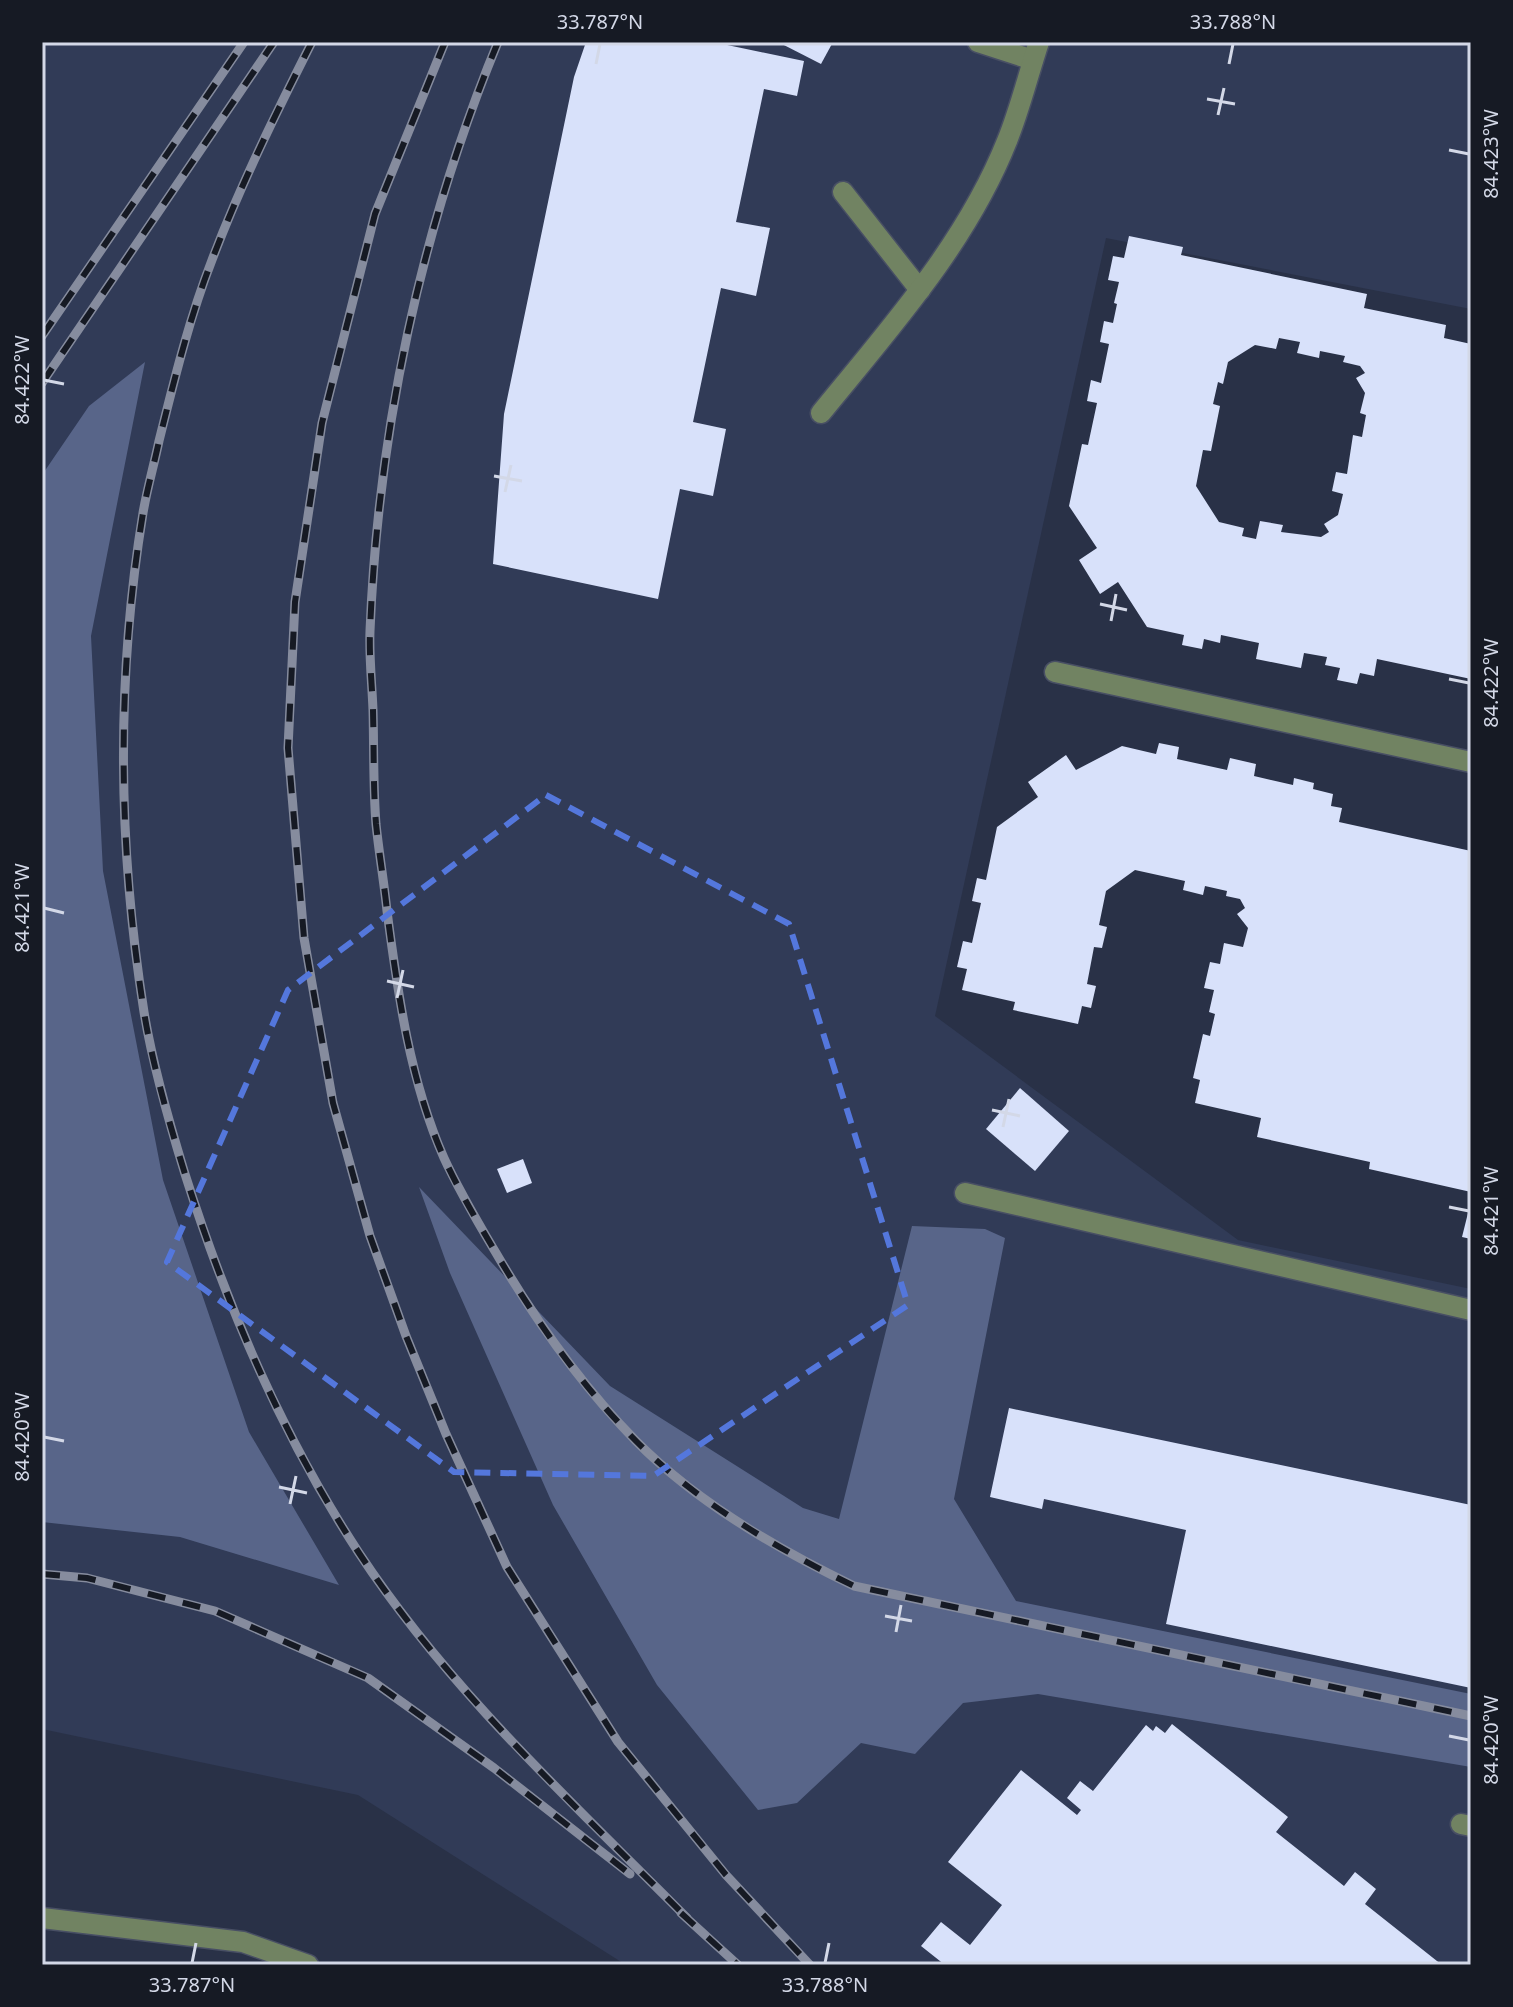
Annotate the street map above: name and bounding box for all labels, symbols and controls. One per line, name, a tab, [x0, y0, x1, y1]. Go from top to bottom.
text: 33.787°N	[557, 8, 643, 35]
text: 33.788°N	[1190, 8, 1276, 35]
text: 84.423°W	[1477, 109, 1504, 199]
text: 84.422°W	[8, 335, 35, 425]
text: 84.422°W	[1477, 638, 1504, 728]
text: 84.421°W	[8, 863, 35, 953]
text: 84.421°W	[1477, 1166, 1504, 1256]
text: 84.420°W	[8, 1392, 35, 1482]
text: 84.420°W	[1477, 1695, 1504, 1785]
text: 33.787°N	[149, 1971, 235, 1998]
text: 33.788°N	[782, 1971, 868, 1998]

